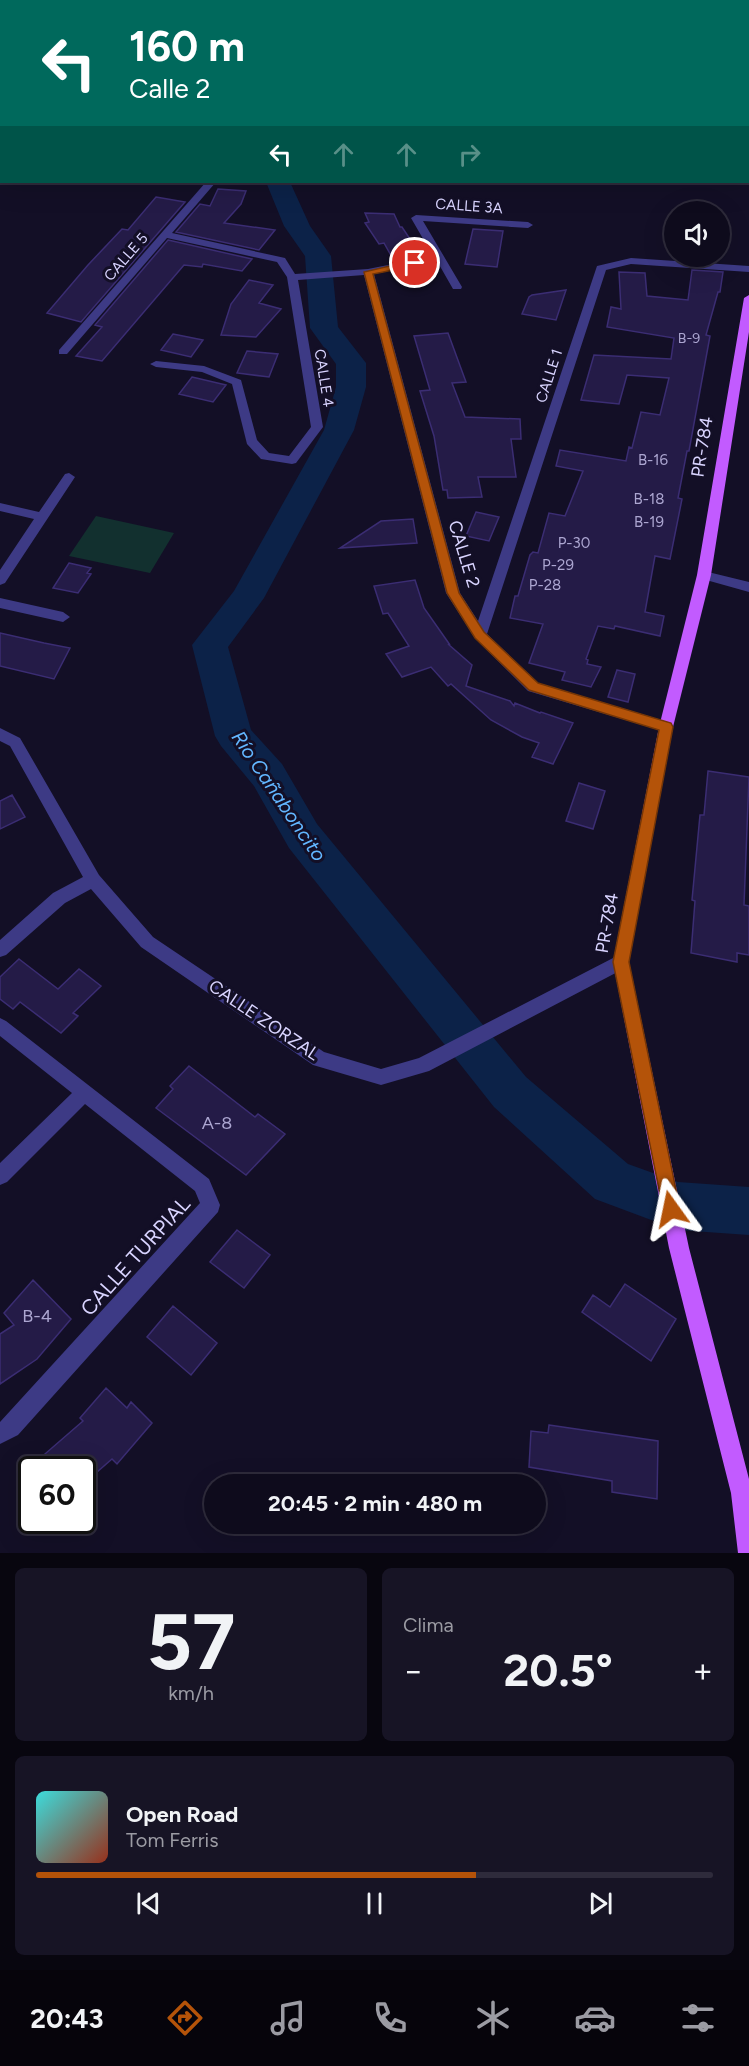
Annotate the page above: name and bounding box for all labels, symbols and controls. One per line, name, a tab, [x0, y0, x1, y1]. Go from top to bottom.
text: 160 m	[129, 21, 245, 72]
icon: left	[30, 24, 108, 102]
text: Calle 2	[129, 72, 211, 105]
icon: left	[264, 138, 297, 171]
icon: ahead	[327, 138, 360, 171]
icon: ahead	[390, 138, 423, 171]
icon: right	[453, 138, 486, 171]
street label: CALLE 3A	[435, 195, 503, 217]
map controls	[664, 201, 730, 267]
button: sound	[664, 201, 730, 267]
street label: CALLE 5	[100, 229, 152, 285]
pin	[389, 237, 440, 288]
icon: arrive	[398, 246, 431, 279]
house number: B-9	[678, 330, 700, 347]
street label: CALLE 1	[532, 347, 566, 405]
street label: CALLE 4	[311, 348, 337, 408]
street label: PR-784	[686, 415, 718, 479]
house number: B-16	[638, 451, 669, 469]
house number: B-18	[634, 490, 664, 508]
house number: B-19	[634, 513, 664, 531]
street label: CALLE 2	[443, 518, 485, 590]
house number: P-30	[558, 534, 590, 552]
house number: P-29	[542, 556, 574, 574]
house number: P-28	[529, 576, 561, 594]
water label: Río Cañaboncito	[226, 726, 332, 866]
street label: PR-784	[591, 891, 623, 955]
street label: CALLE ZORZAL	[204, 975, 324, 1066]
house number: A-8	[202, 1112, 232, 1134]
position arrow	[639, 1177, 703, 1241]
street label: CALLE TURPIAL	[75, 1191, 195, 1321]
house number: B-4	[22, 1305, 52, 1327]
speed limit sign: 60	[18, 1456, 96, 1534]
text: 20:45 · 2 min · 480 m	[268, 1490, 482, 1517]
text: 57	[147, 1595, 235, 1689]
text: Clima	[403, 1613, 454, 1637]
text: 20.5°	[503, 1643, 613, 1697]
text: −	[403, 1651, 424, 1690]
text: +	[692, 1651, 713, 1690]
text: km/h	[168, 1681, 214, 1705]
text: Open Road	[126, 1801, 238, 1828]
text: Tom Ferris	[126, 1828, 219, 1852]
icon: previous	[132, 1887, 165, 1920]
icon: pause	[358, 1887, 391, 1920]
icon: next	[584, 1887, 617, 1920]
icon: directions	[164, 1997, 206, 2039]
icon: music	[267, 1997, 309, 2039]
icon: phone	[369, 1997, 411, 2039]
icon: climate	[472, 1997, 514, 2039]
icon: car	[574, 1997, 616, 2039]
icon: filters	[677, 1997, 719, 2039]
text: 20:43	[30, 2002, 104, 2035]

